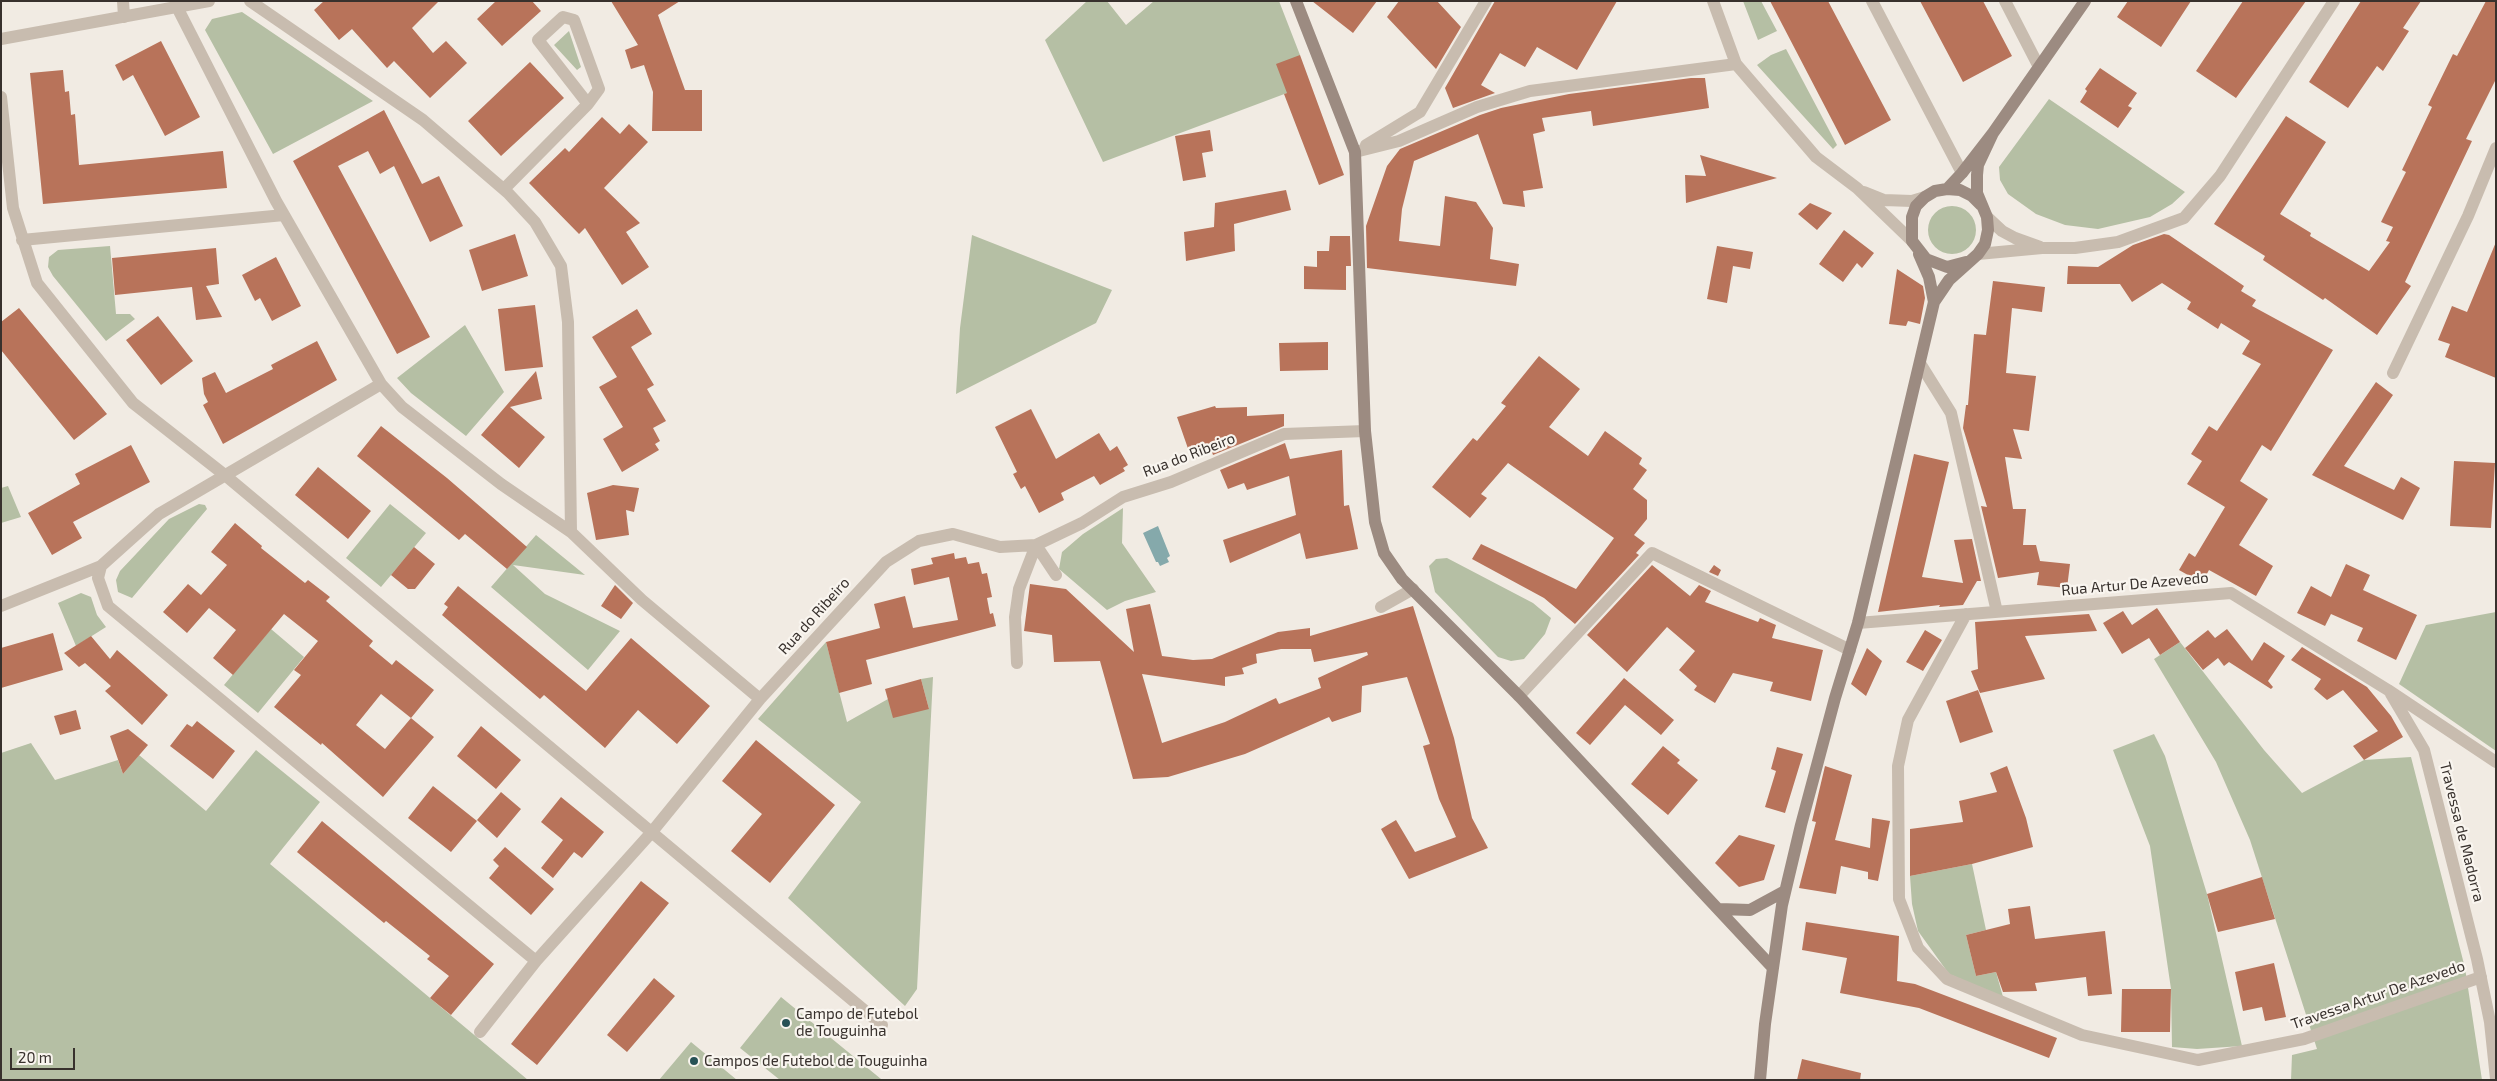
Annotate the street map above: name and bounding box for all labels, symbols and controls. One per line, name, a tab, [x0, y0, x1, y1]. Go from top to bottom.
street label: Rua do Ribeiro	[1140, 429, 1238, 481]
street label: Rua Artur De Azevedo	[2061, 569, 2209, 599]
street label: Rua do Ribeiro	[775, 574, 853, 658]
street label: Travessa de Madorra	[2436, 760, 2488, 904]
street label: Travessa Artur De Azevedo	[2289, 957, 2467, 1033]
place label: Campo de Futebol de Touguinha	[796, 1005, 918, 1040]
marker: Campo de Futebol de Touguinha	[780, 1017, 792, 1029]
scale bar	[12, 1038, 78, 1070]
text: 20 m	[18, 1048, 52, 1066]
place label: Campos de Futebol de Touguinha	[704, 1052, 928, 1070]
marker: Campos de Futebol de Touguinha	[688, 1055, 700, 1067]

